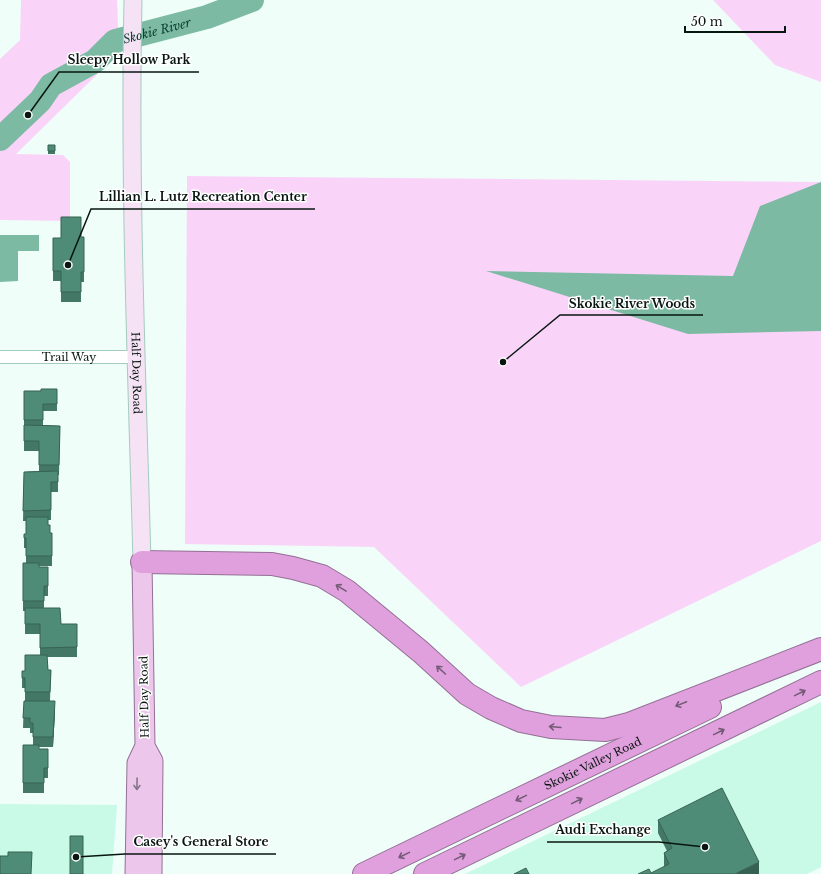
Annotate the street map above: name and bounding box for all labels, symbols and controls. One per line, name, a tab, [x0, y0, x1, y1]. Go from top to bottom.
scale bar	[685, 8, 785, 34]
water label: Skokie River	[121, 14, 193, 46]
text: 50 m	[691, 14, 723, 29]
callout: Sleepy Hollow Park	[59, 48, 199, 72]
text: Sleepy Hollow Park	[68, 52, 192, 67]
callout: Lillian L. Lutz Recreation Center	[91, 185, 315, 209]
text: Lillian L. Lutz Recreation Center	[99, 189, 307, 204]
callout: Skokie River Woods	[560, 291, 703, 315]
text: Skokie River Woods	[569, 296, 696, 311]
street label: Half Day Road	[128, 332, 145, 415]
street label: Trail Way	[42, 350, 96, 364]
one-way arrow	[335, 583, 347, 591]
street label: Half Day Road	[136, 655, 152, 738]
one-way arrow	[436, 666, 446, 675]
one-way arrow	[794, 689, 806, 696]
one-way arrow	[675, 701, 687, 709]
one-way arrow	[549, 724, 562, 731]
one-way arrow	[713, 728, 725, 735]
street label: Skokie Valley Road	[542, 734, 644, 793]
one-way arrow	[133, 777, 141, 790]
one-way arrow	[515, 795, 527, 802]
one-way arrow	[570, 797, 582, 804]
callout: Audi Exchange	[547, 818, 659, 842]
text: Audi Exchange	[554, 822, 651, 837]
callout: Casey's General Store	[125, 830, 276, 854]
text: Casey's General Store	[133, 834, 269, 849]
one-way arrow	[398, 851, 410, 859]
one-way arrow	[453, 853, 465, 860]

